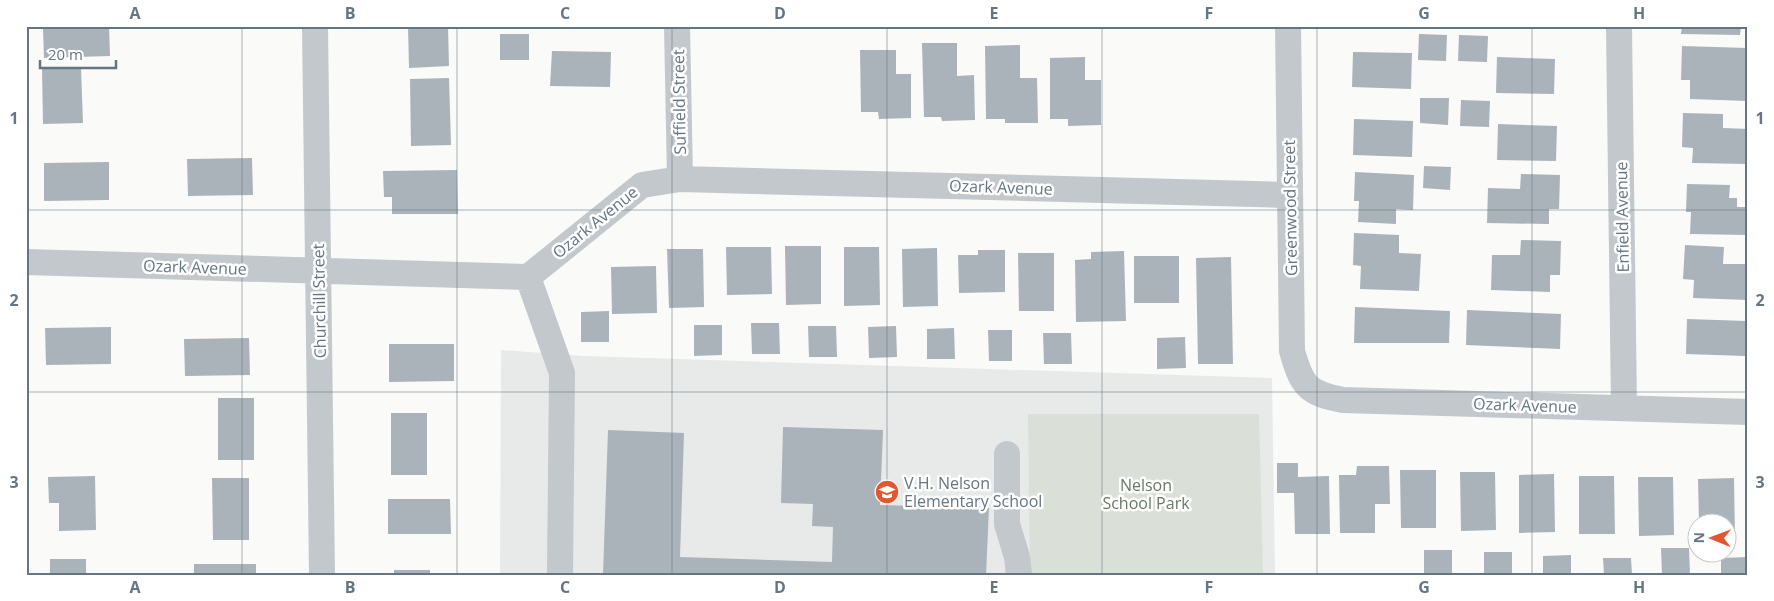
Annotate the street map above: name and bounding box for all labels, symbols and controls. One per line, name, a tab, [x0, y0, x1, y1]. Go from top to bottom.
text: A	[129, 2, 141, 24]
text: B	[345, 2, 355, 24]
text: C	[560, 2, 570, 24]
text: D	[774, 2, 786, 24]
text: E	[990, 2, 999, 24]
text: F	[1205, 2, 1213, 24]
text: G	[1418, 2, 1430, 24]
text: H	[1633, 2, 1645, 24]
scale bar	[40, 38, 116, 70]
text: 20 m	[48, 44, 83, 64]
street label: Suffield Street	[667, 49, 691, 155]
text: 1	[9, 107, 19, 129]
text: 1	[1755, 107, 1765, 129]
street label: Greenwood Street	[1278, 139, 1302, 276]
street label: Enfield Avenue	[1610, 161, 1634, 273]
street label: Ozark Avenue	[949, 174, 1053, 200]
street label: Ozark Avenue	[548, 181, 642, 263]
street label: Churchill Street	[307, 243, 331, 359]
street label: Ozark Avenue	[143, 254, 247, 280]
text: 2	[9, 289, 19, 311]
text: 2	[1755, 289, 1765, 311]
street label: Ozark Avenue	[1473, 392, 1577, 418]
text: 3	[9, 471, 19, 493]
text: 3	[1755, 471, 1765, 493]
place label: V.H. Nelson Elementary School	[904, 472, 1042, 512]
park label: Nelson School Park	[1102, 474, 1190, 514]
school or university icon: V.H. Nelson Elementary School	[874, 479, 900, 505]
north arrow	[1686, 514, 1736, 564]
text: N	[1689, 532, 1708, 544]
text: A	[129, 576, 141, 598]
text: B	[345, 576, 355, 598]
text: C	[560, 576, 570, 598]
text: D	[774, 576, 786, 598]
text: E	[990, 576, 999, 598]
text: F	[1205, 576, 1213, 598]
text: G	[1418, 576, 1430, 598]
text: H	[1633, 576, 1645, 598]

